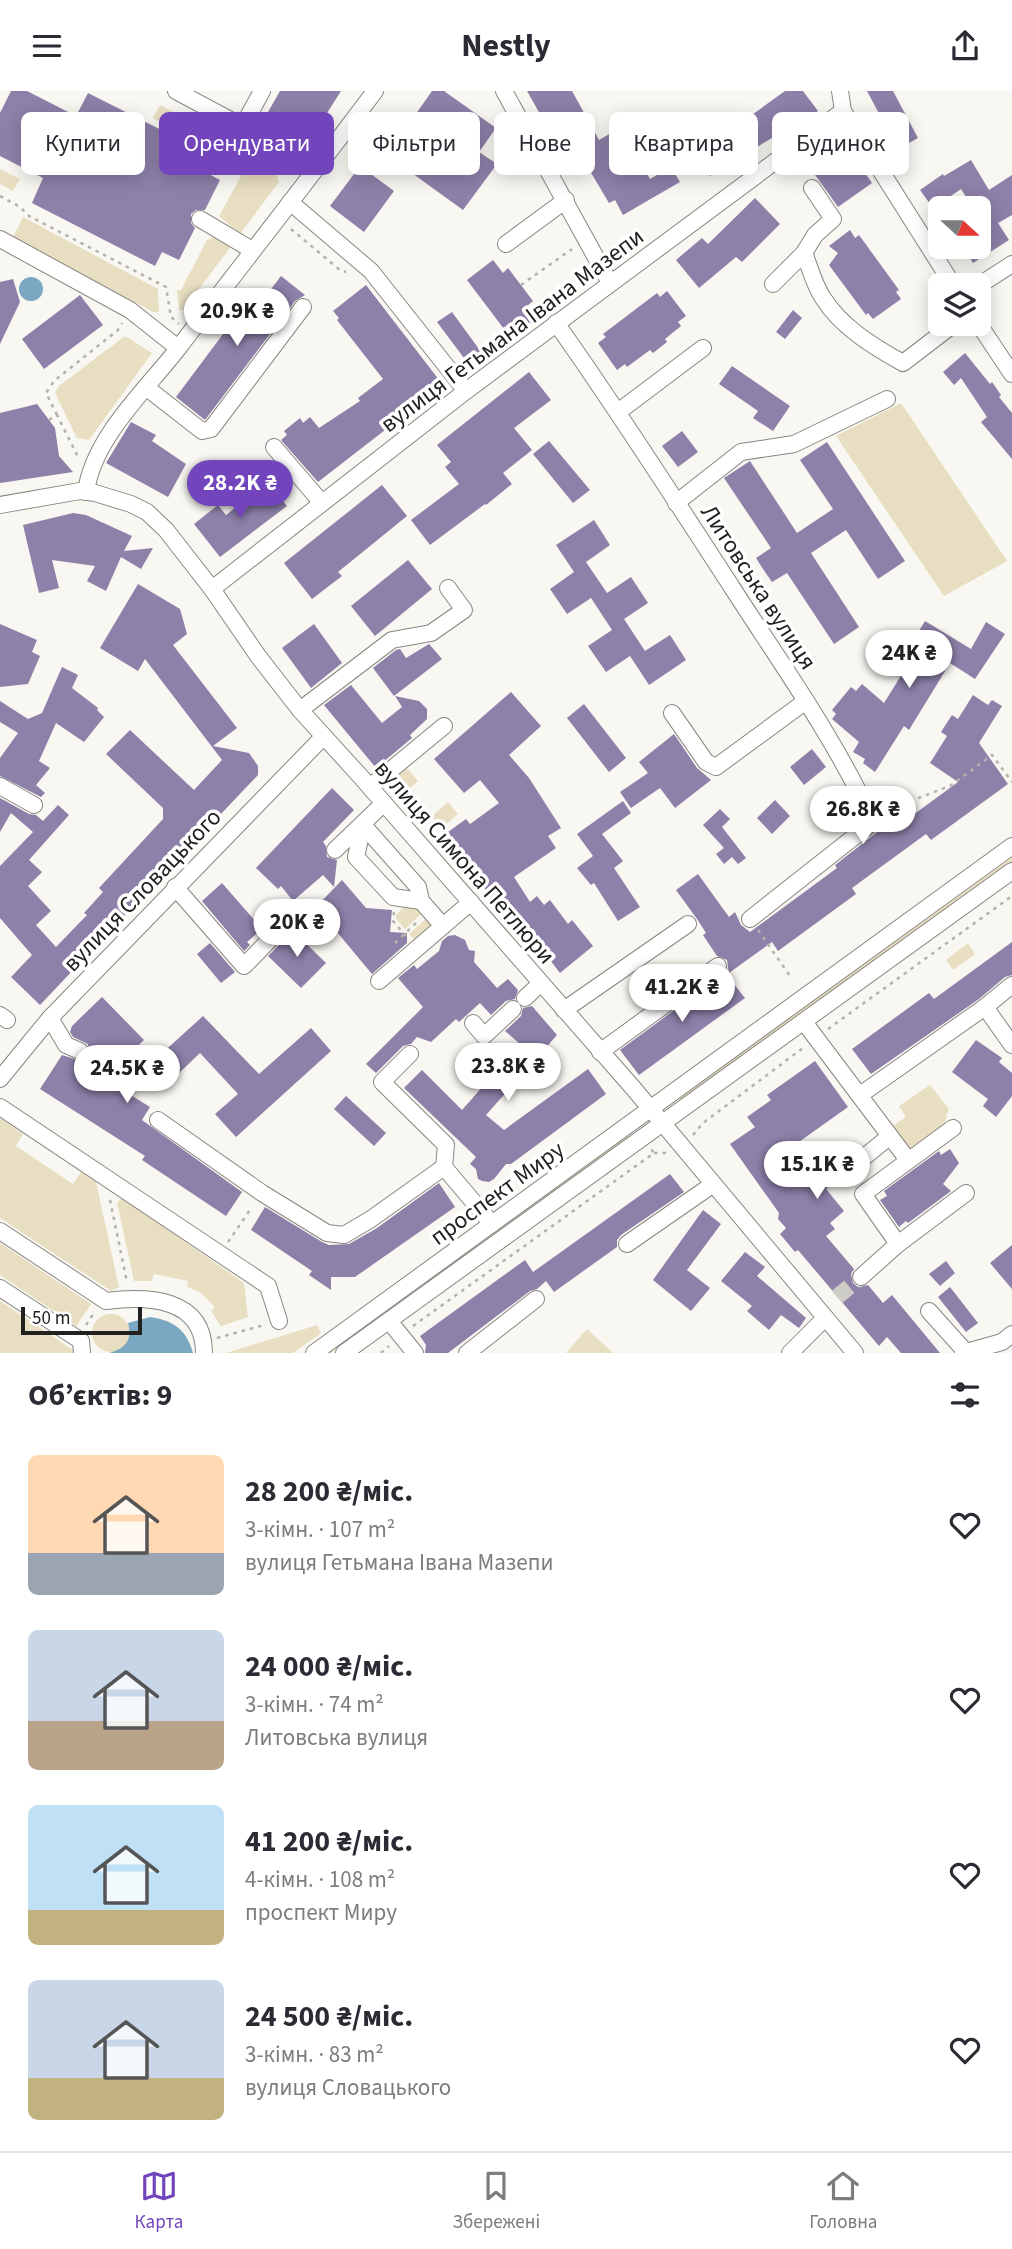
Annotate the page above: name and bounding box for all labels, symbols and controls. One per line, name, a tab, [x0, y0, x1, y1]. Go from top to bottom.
text: Nestly	[461, 23, 551, 69]
icon: menu	[28, 27, 66, 65]
icon: share	[946, 27, 984, 65]
chip: Купити	[21, 112, 145, 175]
chip: Орендувати	[159, 112, 334, 175]
chip: Фільтри	[348, 112, 480, 175]
chip: Нове	[494, 112, 595, 175]
chip: Квартира	[609, 112, 758, 175]
chip: Будинок	[772, 112, 909, 175]
north arrow	[928, 196, 990, 259]
map controls	[928, 196, 991, 336]
street label: вулиця Гетьмана Івана Мазепи	[373, 220, 651, 441]
button: layers	[928, 273, 991, 336]
pin: 20.9K ₴	[172, 289, 302, 348]
text: 20.9K ₴	[200, 294, 274, 327]
pin: 28.2K ₴	[175, 461, 305, 520]
text: 28.2K ₴	[203, 466, 277, 499]
street label: Литовська вулиця	[692, 498, 825, 677]
pin: 24K ₴	[860, 631, 958, 690]
text: 24K ₴	[881, 636, 937, 669]
street label: вулиця Симона Петлюри	[366, 753, 563, 972]
pin: 26.8K ₴	[798, 787, 928, 846]
text: 26.8K ₴	[826, 792, 900, 825]
street label: вулиця Словацького	[55, 801, 230, 980]
pin: 20K ₴	[248, 899, 346, 959]
text: 20K ₴	[269, 905, 325, 938]
pin: 41.2K ₴	[617, 965, 747, 1024]
text: 41.2K ₴	[645, 970, 719, 1003]
pin: 23.8K ₴	[443, 1044, 573, 1103]
pin: 24.5K ₴	[62, 1045, 192, 1105]
text: 23.8K ₴	[471, 1049, 545, 1082]
text: 24.5K ₴	[90, 1051, 164, 1084]
street label: проспект Миру	[423, 1133, 572, 1254]
pin: 15.1K ₴	[752, 1141, 882, 1201]
text: 15.1K ₴	[780, 1147, 854, 1180]
scale bar	[21, 1304, 142, 1336]
text: 50 m	[32, 1305, 70, 1332]
text: Об’єктів: 9	[28, 1374, 172, 1417]
icon: filters	[946, 1376, 984, 1414]
text: 28 200 ₴/міс.	[245, 1470, 413, 1513]
icon: home	[84, 1483, 168, 1567]
icon: heart	[946, 1506, 984, 1544]
text: 3-кімн. · 107 m²	[245, 1513, 395, 1546]
text: вулиця Гетьмана Івана Мазепи	[245, 1546, 553, 1579]
text: 24 000 ₴/міс.	[245, 1645, 413, 1688]
icon: home	[84, 1658, 168, 1742]
icon: heart	[946, 1681, 984, 1719]
text: 3-кімн. · 74 m²	[245, 1688, 384, 1721]
text: Литовська вулиця	[245, 1721, 428, 1754]
text: 41 200 ₴/міс.	[245, 1820, 413, 1863]
icon: home	[84, 1833, 168, 1917]
icon: heart	[946, 1856, 984, 1894]
text: 4-кімн. · 108 m²	[245, 1863, 395, 1896]
text: проспект Миру	[245, 1896, 397, 1929]
text: 24 500 ₴/міс.	[245, 1995, 413, 2038]
icon: home	[84, 2008, 168, 2092]
icon: heart	[946, 2031, 984, 2069]
text: 3-кімн. · 83 m²	[245, 2038, 384, 2071]
text: вулиця Словацького	[245, 2071, 451, 2104]
tab: Карта	[135, 2167, 183, 2236]
tab: Збережені	[453, 2167, 540, 2236]
tab: Головна	[809, 2167, 877, 2236]

